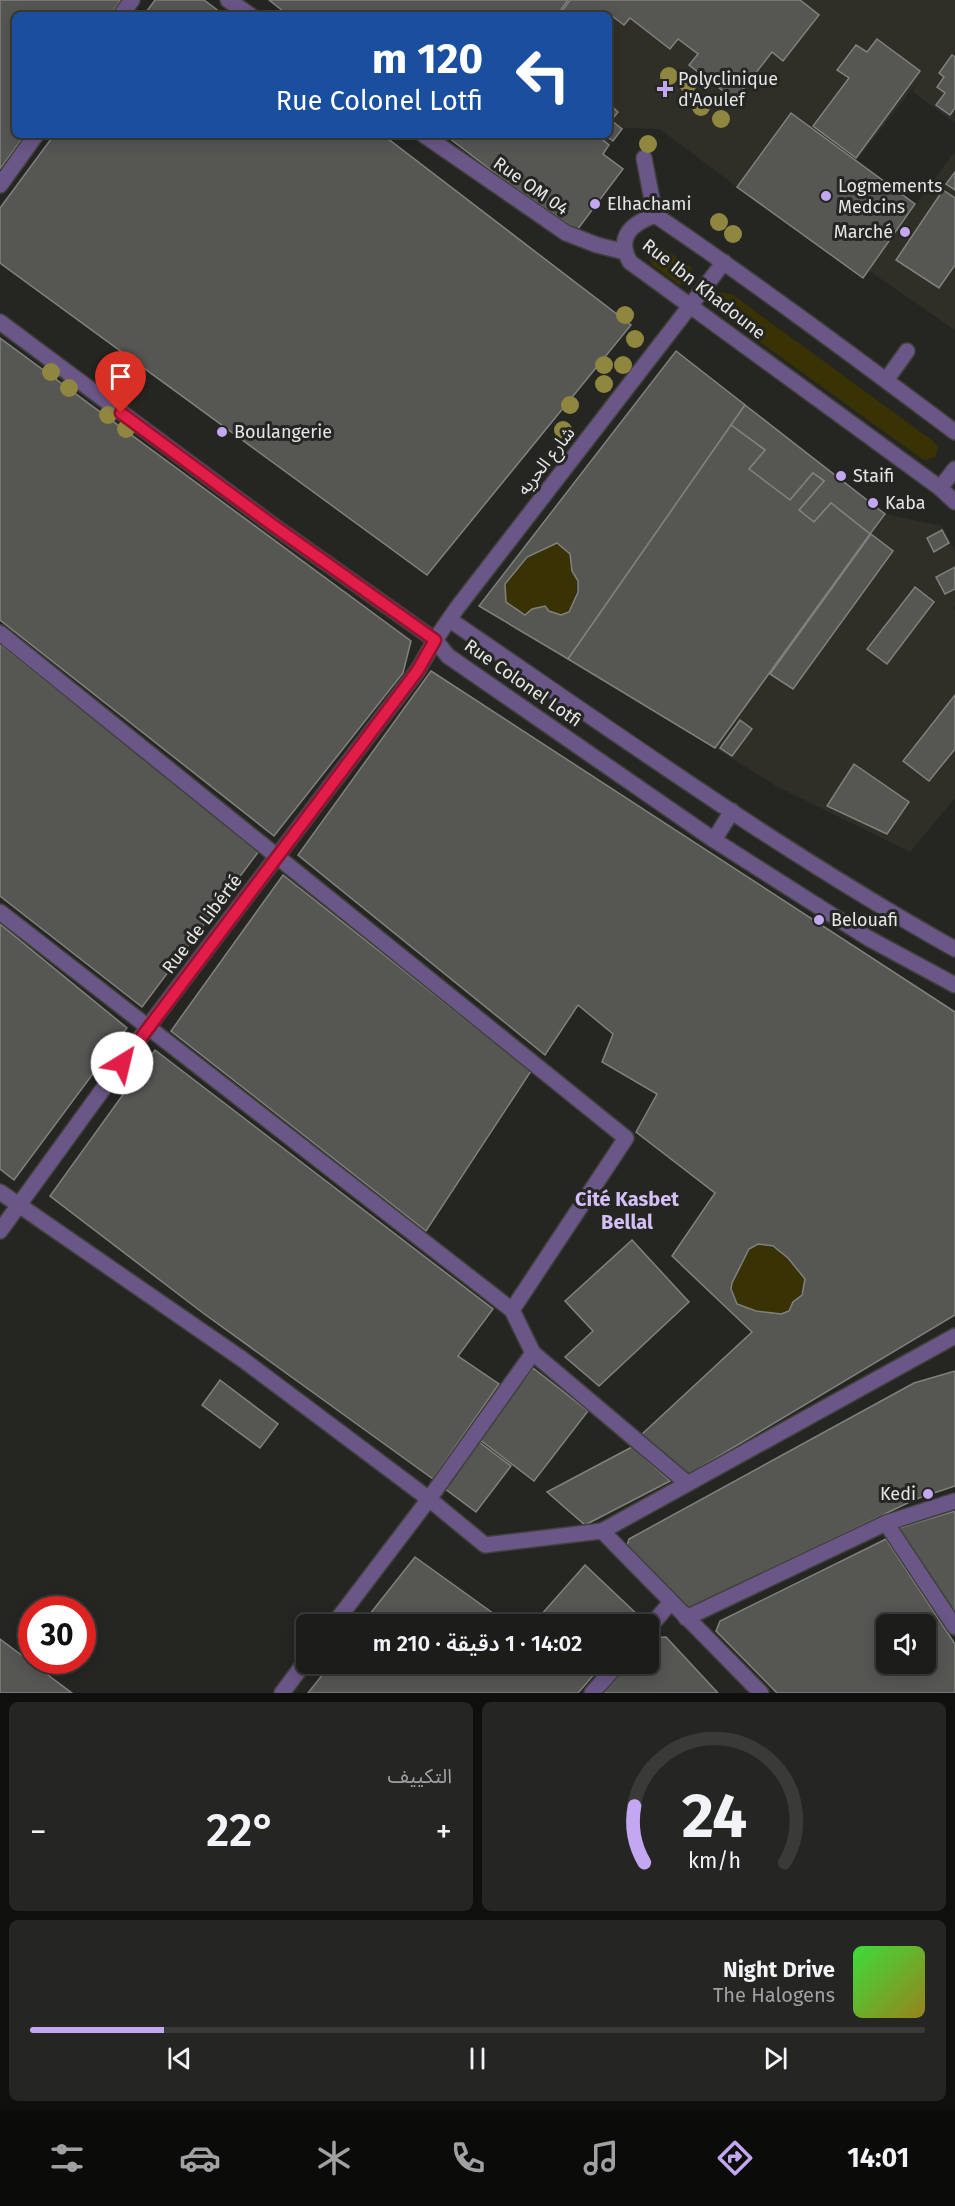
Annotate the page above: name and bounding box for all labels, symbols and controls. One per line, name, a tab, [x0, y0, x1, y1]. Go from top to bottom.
text: 120 m	[372, 34, 483, 84]
icon: left	[504, 36, 582, 114]
place label: Polyclinique d'Aoulef	[678, 68, 778, 111]
marker: Polyclinique d'Aoulef	[656, 80, 674, 98]
text: Rue Colonel Lotfi	[276, 85, 483, 117]
street label: Rue OM 04	[489, 152, 573, 220]
place label: Logmements Medcins	[838, 175, 942, 218]
marker: Logmements Medcins	[819, 189, 833, 203]
place label: Elhachami	[607, 193, 692, 215]
marker: Elhachami	[588, 197, 602, 211]
place label: Marché	[834, 221, 893, 243]
marker: Marché	[898, 225, 912, 239]
street label: Rue Ibn Khadoune	[638, 234, 770, 344]
pin	[95, 351, 146, 413]
icon: arrive	[104, 360, 137, 393]
place label: Boulangerie	[234, 421, 332, 443]
street label: شارع الحريه	[512, 422, 582, 502]
marker: Boulangerie	[215, 425, 229, 439]
place label: Staifi	[853, 465, 894, 487]
marker: Staifi	[834, 469, 848, 483]
place label: Kaba	[885, 492, 926, 514]
marker: Kaba	[866, 496, 880, 510]
street label: Rue Colonel Lotfi	[460, 634, 586, 732]
street label: Rue de Libérté	[157, 870, 247, 978]
place label: Belouafi	[831, 909, 898, 931]
marker: Belouafi	[812, 913, 826, 927]
position arrow	[90, 1031, 154, 1095]
district label: Cité Kasbet Bellal	[575, 1187, 679, 1234]
place label: Kedi	[880, 1483, 916, 1505]
marker: Kedi	[921, 1487, 935, 1501]
speed limit sign: 30	[18, 1596, 96, 1674]
map controls	[876, 1614, 936, 1674]
button: sound	[876, 1614, 936, 1674]
text: 14:02 · 1 دقيقة · 210 m	[373, 1630, 582, 1657]
text: التكييف	[388, 1764, 452, 1788]
text: 24	[681, 1779, 747, 1854]
text: 22°	[206, 1804, 276, 1858]
text: −	[30, 1812, 47, 1852]
text: +	[436, 1812, 452, 1852]
text: km/h	[687, 1849, 741, 1875]
text: Night Drive	[723, 1956, 835, 1983]
text: The Halogens	[713, 1983, 835, 2007]
icon: previous	[163, 2042, 196, 2075]
icon: pause	[461, 2042, 494, 2075]
icon: next	[759, 2042, 792, 2075]
icon: filters	[46, 2137, 88, 2179]
icon: car	[179, 2137, 221, 2179]
icon: climate	[313, 2137, 355, 2179]
icon: phone	[447, 2137, 489, 2179]
icon: music	[580, 2137, 622, 2179]
icon: directions	[714, 2137, 756, 2179]
text: 14:01	[847, 2142, 909, 2174]

